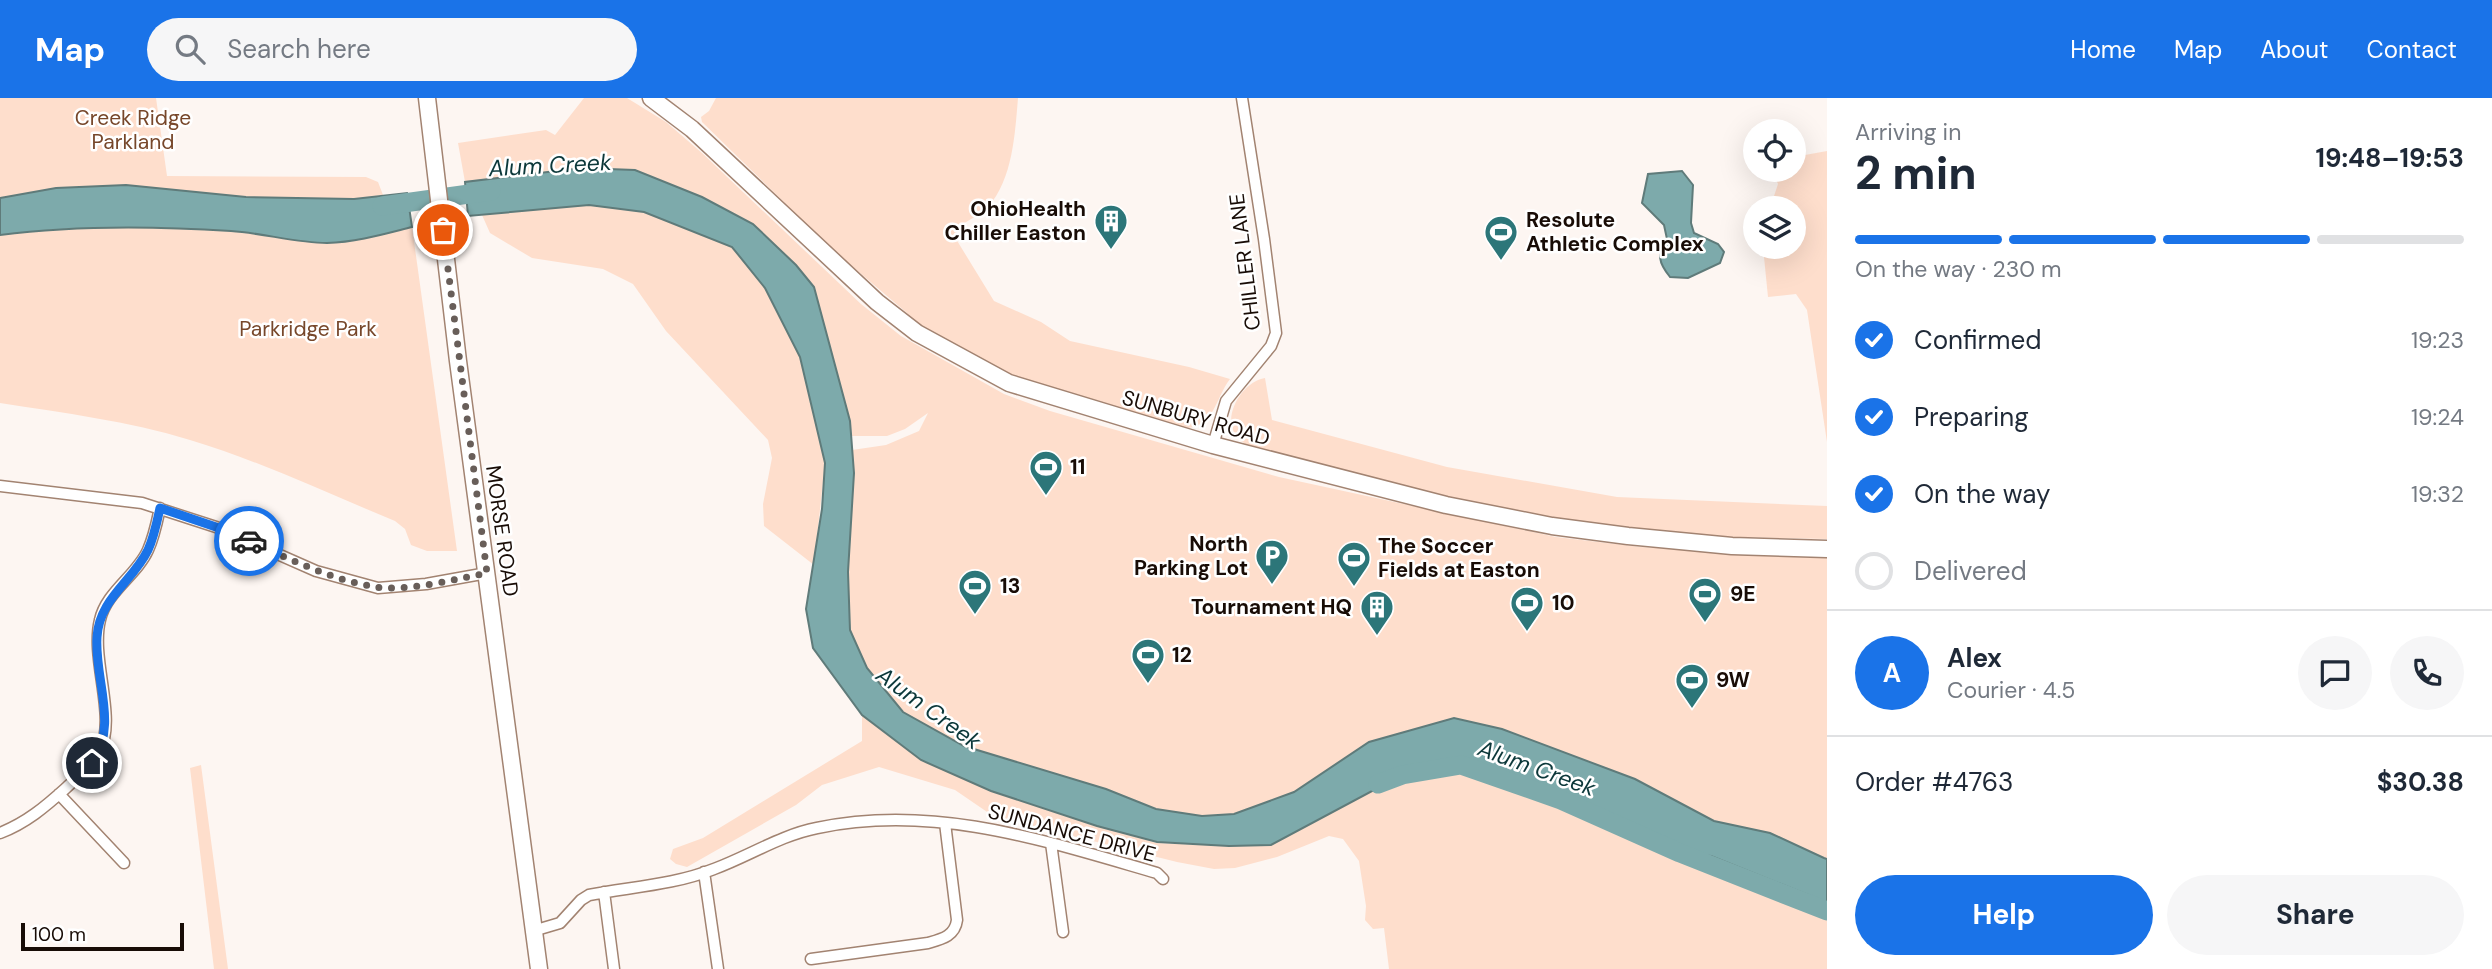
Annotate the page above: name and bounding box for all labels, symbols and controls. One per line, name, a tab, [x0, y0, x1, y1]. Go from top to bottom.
search box	[147, 18, 637, 81]
text: Map	[35, 28, 105, 71]
icon: search	[171, 30, 209, 68]
text: Search here	[227, 32, 371, 66]
text: Home	[2070, 34, 2136, 65]
text: Map	[2174, 34, 2222, 65]
text: About	[2260, 34, 2329, 65]
text: Contact	[2367, 34, 2457, 65]
park label: Creek Ridge Parkland	[75, 104, 191, 156]
text: Arriving in	[1855, 117, 1961, 147]
map controls	[1743, 119, 1806, 259]
button: locate	[1743, 119, 1806, 182]
text: 19:48–19:53	[2316, 141, 2464, 175]
text: 2 min	[1855, 143, 1977, 203]
water label: Alum Creek	[487, 147, 613, 183]
street label: CHILLER LANE	[1223, 192, 1267, 332]
place label: OhioHealth Chiller Easton	[944, 195, 1086, 247]
button: layers	[1743, 196, 1806, 259]
pin	[413, 200, 473, 260]
building icon: OhioHealth Chiller Easton	[1092, 202, 1130, 251]
place label: Resolute Athletic Complex	[1526, 206, 1704, 258]
icon: bag	[424, 211, 462, 249]
sports icon: Resolute Athletic Complex	[1482, 213, 1520, 262]
text: On the way · 230 m	[1855, 254, 2062, 284]
park label: Parkridge Park	[239, 315, 377, 343]
icon: check	[1855, 321, 1893, 359]
text: Confirmed	[1914, 323, 2041, 357]
text: 19:23	[2411, 325, 2464, 355]
street label: SUNBURY ROAD	[1119, 384, 1273, 452]
icon: check	[1855, 398, 1893, 436]
text: Preparing	[1914, 400, 2029, 434]
text: 19:24	[2411, 402, 2464, 432]
sports icon: 11	[1027, 448, 1065, 497]
place label: 11	[1070, 453, 1085, 481]
street label: MORSE ROAD	[479, 464, 525, 598]
icon: check	[1855, 475, 1893, 513]
text: On the way	[1914, 477, 2050, 511]
text: 19:32	[2411, 479, 2464, 509]
courier	[214, 506, 284, 576]
icon: car	[230, 522, 268, 560]
place label: North Parking Lot	[1134, 530, 1248, 582]
place label: The Soccer Fields at Easton	[1378, 532, 1540, 584]
parking icon: North Parking Lot	[1253, 537, 1291, 586]
sports icon: The Soccer Fields at Easton	[1335, 539, 1373, 588]
text: Delivered	[1914, 554, 2027, 588]
sports icon: 13	[956, 567, 994, 616]
place label: 13	[1000, 572, 1020, 600]
sports icon: 9E	[1686, 575, 1724, 624]
place label: 9E	[1730, 580, 1756, 608]
sports icon: 10	[1508, 584, 1546, 633]
building icon: Tournament HQ	[1358, 588, 1396, 637]
place label: 10	[1552, 589, 1574, 617]
place label: Tournament HQ	[1191, 593, 1352, 621]
sports icon: 12	[1129, 636, 1167, 685]
button: chat	[2298, 636, 2372, 710]
button: phone	[2390, 636, 2464, 710]
place label: 12	[1172, 641, 1192, 669]
text: Alex	[1947, 641, 2002, 675]
text: A	[1883, 656, 1901, 690]
water label: Alum Creek	[870, 659, 988, 756]
sports icon: 9W	[1673, 661, 1711, 710]
place label: 9W	[1716, 666, 1750, 694]
text: Courier · 4.5	[1947, 675, 2075, 705]
water label: Alum Creek	[1473, 732, 1600, 803]
pin	[62, 733, 122, 793]
icon: home	[73, 744, 111, 782]
text: Order #4763	[1855, 765, 2013, 799]
text: $30.38	[2377, 765, 2464, 799]
street label: SUNDANCE DRIVE	[985, 797, 1159, 869]
button: Help	[1855, 875, 2153, 955]
button: Share	[2167, 875, 2464, 955]
scale bar	[21, 920, 184, 952]
text: 100 m	[32, 922, 86, 947]

